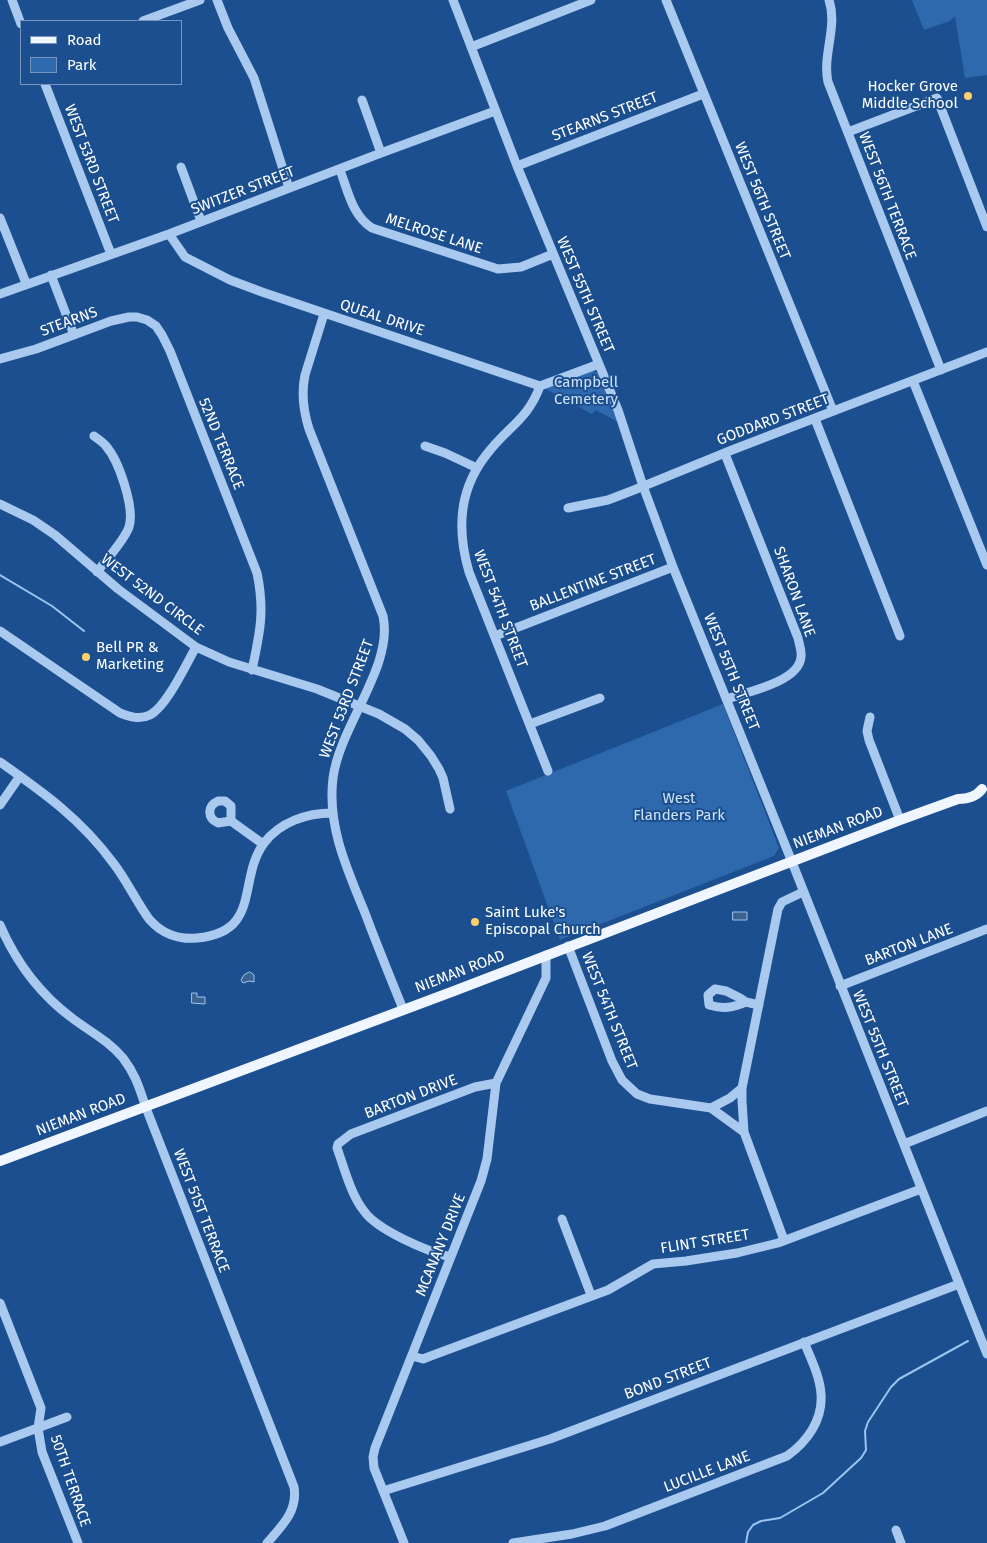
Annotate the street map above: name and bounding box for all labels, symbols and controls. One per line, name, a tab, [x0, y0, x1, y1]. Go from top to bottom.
legend	[20, 20, 182, 85]
text: Road	[67, 31, 102, 49]
text: Park	[67, 56, 97, 74]
place label: Hocker Grove Middle School	[862, 78, 958, 113]
street label: STEARNS STREET	[549, 88, 661, 146]
marker: Hocker Grove Middle School	[962, 90, 974, 102]
street label: WEST 53RD STREET	[60, 102, 122, 226]
street label: WEST 56TH TERRACE	[854, 130, 920, 262]
street label: WEST 56TH STREET	[730, 140, 794, 262]
street label: SWITZER STREET	[189, 163, 297, 219]
street label: MELROSE LANE	[383, 210, 485, 258]
street label: WEST 55TH STREET	[552, 234, 618, 356]
street label: QUEAL DRIVE	[337, 296, 427, 340]
street label: STEARNS	[38, 303, 100, 341]
park label: Campbell Cemetery	[554, 374, 618, 409]
street label: GODDARD STREET	[714, 390, 832, 450]
street label: 52ND TERRACE	[194, 395, 248, 493]
street label: SHARON LANE	[769, 544, 819, 640]
street label: WEST 54TH STREET	[469, 547, 531, 671]
street label: WEST 52ND CIRCLE	[97, 550, 207, 640]
street label: BALLENTINE STREET	[527, 551, 659, 615]
street label: WEST 55TH STREET	[699, 611, 763, 733]
street label: WEST 53RD STREET	[316, 637, 378, 761]
place label: Bell PR & Marketing	[96, 639, 164, 674]
marker: Bell PR & Marketing	[80, 651, 92, 663]
park label: West Flanders Park	[633, 790, 725, 825]
street label: NIEMAN ROAD	[791, 803, 885, 853]
place label: Saint Luke's Episcopal Church	[485, 904, 601, 939]
marker: Saint Luke's Episcopal Church	[469, 916, 481, 928]
street label: BARTON LANE	[863, 920, 955, 970]
street label: NIEMAN ROAD	[413, 947, 507, 997]
street label: WEST 54TH STREET	[577, 950, 641, 1072]
street label: WEST 55TH STREET	[848, 988, 912, 1110]
street label: BARTON DRIVE	[362, 1071, 460, 1123]
street label: NIEMAN ROAD	[34, 1090, 128, 1140]
street label: WEST 51ST TERRACE	[169, 1146, 233, 1276]
street label: MCANANY DRIVE	[412, 1191, 470, 1299]
street label: FLINT STREET	[659, 1226, 751, 1258]
street label: BOND STREET	[622, 1354, 714, 1404]
street label: 50TH TERRACE	[46, 1433, 94, 1529]
street label: LUCILLE LANE	[661, 1447, 753, 1497]

